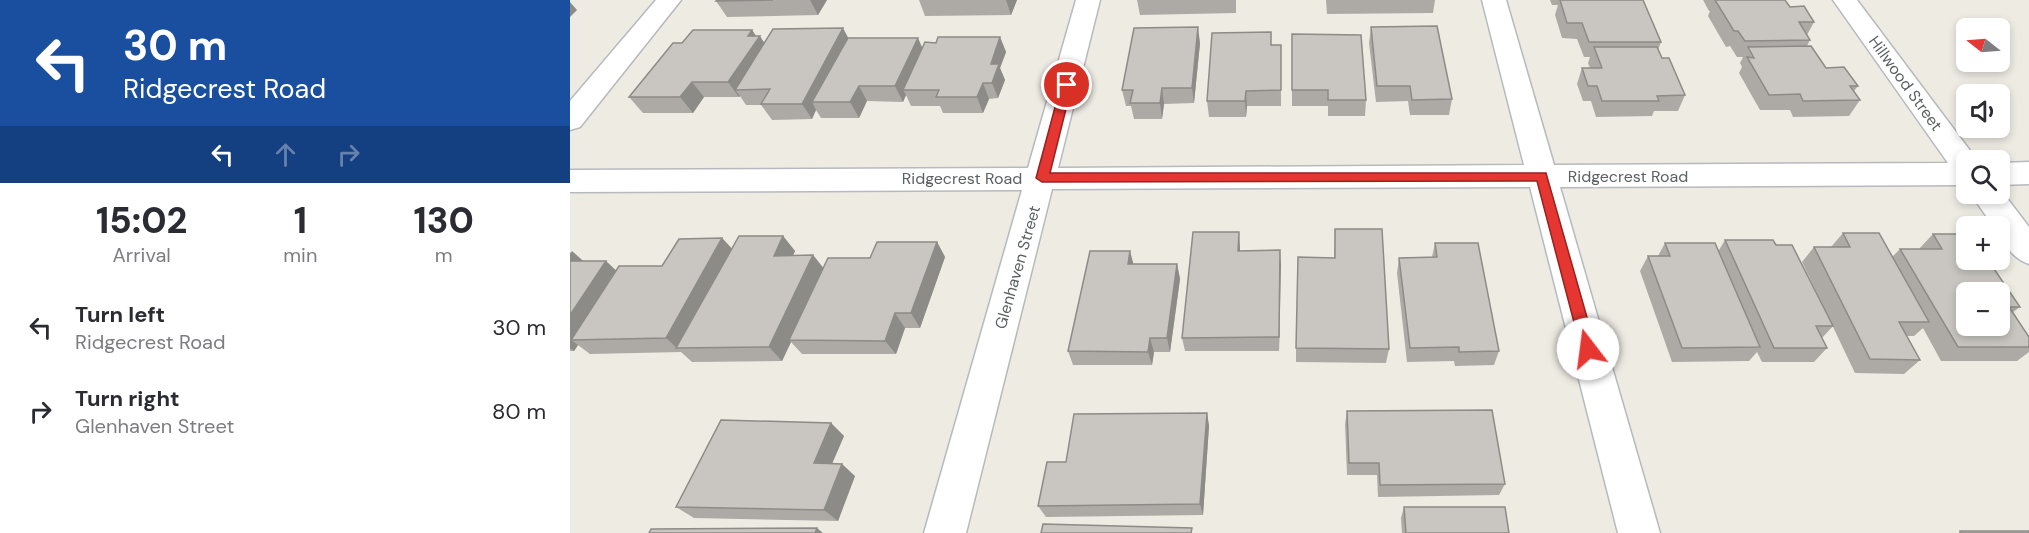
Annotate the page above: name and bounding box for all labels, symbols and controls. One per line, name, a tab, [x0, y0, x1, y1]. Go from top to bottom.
text: 30 m	[123, 18, 227, 73]
north arrow	[1956, 18, 2010, 72]
map controls	[1956, 18, 2010, 336]
icon: left	[24, 24, 102, 102]
street label: Hillwood Street	[1864, 32, 1947, 135]
pin	[1041, 59, 1092, 110]
icon: arrive	[1050, 68, 1083, 101]
text: Ridgecrest Road	[123, 71, 326, 106]
button: sound	[1956, 84, 2010, 138]
icon: left	[206, 138, 239, 171]
icon: ahead	[269, 138, 302, 171]
icon: right	[332, 138, 365, 171]
button: search	[1956, 150, 2010, 204]
street label: Ridgecrest Road	[1568, 166, 1688, 187]
street label: Ridgecrest Road	[902, 168, 1022, 189]
text: 15:02	[96, 197, 187, 244]
text: 1	[294, 197, 307, 244]
text: 130	[413, 197, 474, 244]
street label: Glenhaven Street	[990, 203, 1045, 331]
button: +	[1956, 216, 2010, 270]
text: Arrival	[113, 242, 171, 268]
text: min	[283, 242, 317, 268]
text: m	[435, 242, 453, 268]
button: −	[1956, 282, 2010, 336]
text: Turn left	[75, 300, 165, 329]
icon: left	[24, 311, 57, 344]
text: 30 m	[492, 313, 546, 342]
position arrow	[1556, 317, 1620, 381]
text: Ridgecrest Road	[75, 329, 225, 355]
text: Turn right	[75, 384, 180, 413]
icon: right	[24, 395, 57, 428]
text: 80 m	[492, 397, 546, 426]
text: Glenhaven Street	[75, 413, 234, 439]

